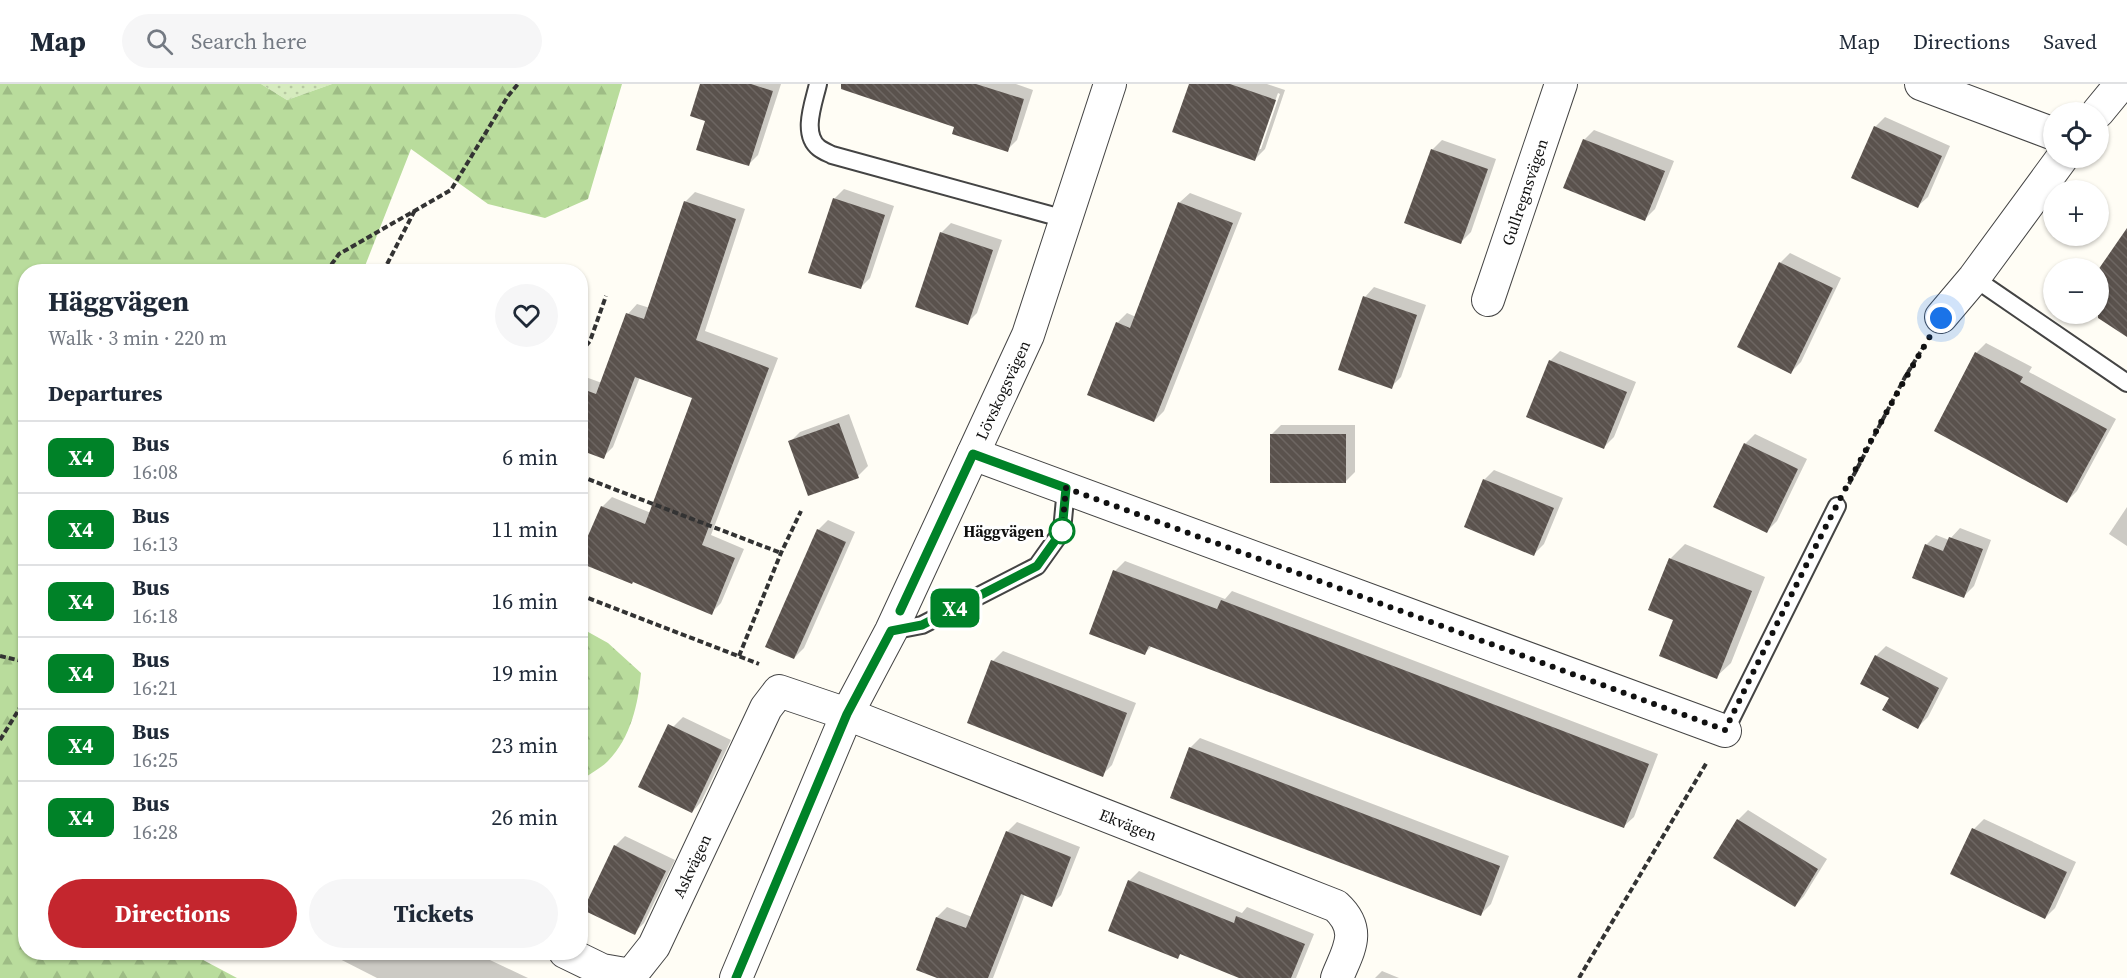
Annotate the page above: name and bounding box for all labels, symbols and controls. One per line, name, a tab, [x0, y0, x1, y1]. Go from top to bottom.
search box	[122, 14, 542, 68]
text: Map	[30, 22, 86, 60]
icon: search	[143, 25, 176, 58]
text: Search here	[191, 26, 307, 56]
text: Map	[1839, 27, 1880, 56]
text: Directions	[1913, 27, 2010, 56]
text: Saved	[2043, 27, 2097, 56]
map controls	[2043, 102, 2109, 324]
button: locate	[2043, 102, 2109, 168]
street label: Gullregnsvägen	[1496, 135, 1553, 248]
button: +	[2043, 180, 2109, 246]
button: −	[2043, 258, 2109, 324]
text: Häggvägen	[48, 282, 189, 320]
button: heart	[495, 284, 558, 347]
your location	[1926, 303, 1956, 333]
text: Walk · 3 min · 220 m	[48, 324, 227, 352]
street label: Lövskogsvägen	[970, 336, 1035, 443]
text: Departures	[48, 378, 162, 408]
text: Bus	[132, 428, 169, 458]
text: 6 min	[502, 442, 558, 472]
text: X4	[68, 443, 94, 472]
text: 16:08	[132, 458, 178, 486]
text: Bus	[132, 500, 169, 530]
text: 11 min	[491, 514, 558, 544]
text: X4	[68, 515, 94, 544]
marker: Häggvägen	[1049, 518, 1075, 544]
place label: Häggvägen	[963, 520, 1044, 542]
text: 16:13	[132, 530, 178, 558]
text: Bus	[132, 572, 169, 602]
text: 16 min	[491, 586, 558, 616]
text: X4	[68, 587, 94, 616]
line badge: X4	[928, 588, 982, 628]
text: X4	[942, 594, 968, 623]
text: 16:18	[132, 602, 178, 630]
text: Bus	[132, 644, 169, 674]
text: 19 min	[491, 658, 558, 688]
text: X4	[68, 659, 94, 688]
text: 16:21	[132, 674, 178, 702]
text: Bus	[132, 716, 169, 746]
text: 23 min	[491, 730, 558, 760]
text: X4	[68, 731, 94, 760]
text: 16:25	[132, 746, 178, 774]
text: Bus	[132, 788, 169, 818]
text: 26 min	[491, 802, 558, 832]
text: X4	[68, 803, 94, 832]
street label: Ekvägen	[1096, 803, 1161, 846]
text: 16:28	[132, 818, 178, 846]
street label: Askvägen	[667, 830, 716, 901]
button: Directions	[48, 879, 297, 948]
button: Tickets	[309, 879, 558, 948]

